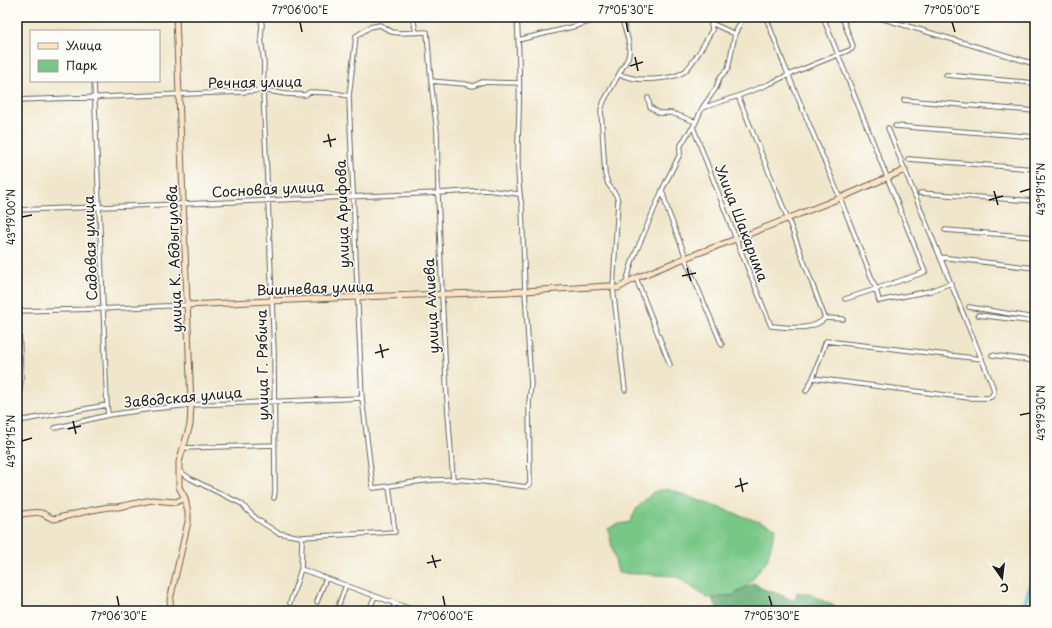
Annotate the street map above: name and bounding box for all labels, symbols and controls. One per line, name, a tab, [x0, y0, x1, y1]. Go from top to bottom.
text: 77°06'00"E	[272, 2, 328, 17]
text: 77°05'30"E	[598, 2, 654, 17]
text: 77°05'00"E	[924, 2, 980, 17]
legend	[30, 30, 160, 82]
text: Улица	[66, 36, 102, 54]
text: Парк	[66, 56, 98, 74]
street label: Речная улица	[208, 71, 303, 93]
street label: улица Арифова	[330, 159, 354, 269]
street label: Улица Шакарима	[710, 162, 774, 285]
text: 43°19'15"N	[1033, 162, 1048, 215]
street label: Сосновая улица	[211, 176, 325, 202]
street label: улица К. Абдыгулова	[161, 185, 187, 333]
text: 43°19'00"N	[3, 189, 18, 245]
street label: Садовая улица	[78, 195, 102, 301]
street label: улица Алиева	[418, 257, 444, 354]
street label: Вишневая улица	[256, 275, 374, 301]
street label: улица Г. Рябича	[251, 309, 273, 421]
street label: Заводская улица	[123, 381, 243, 413]
text: 43°19'30"N	[1033, 385, 1048, 441]
text: 43°19'15"N	[3, 414, 18, 467]
north arrow	[982, 558, 1022, 598]
text: С	[998, 579, 1011, 597]
text: 77°06'30"E	[91, 608, 147, 623]
text: 77°06'00"E	[417, 608, 473, 623]
text: 77°05'30"E	[744, 608, 800, 623]

